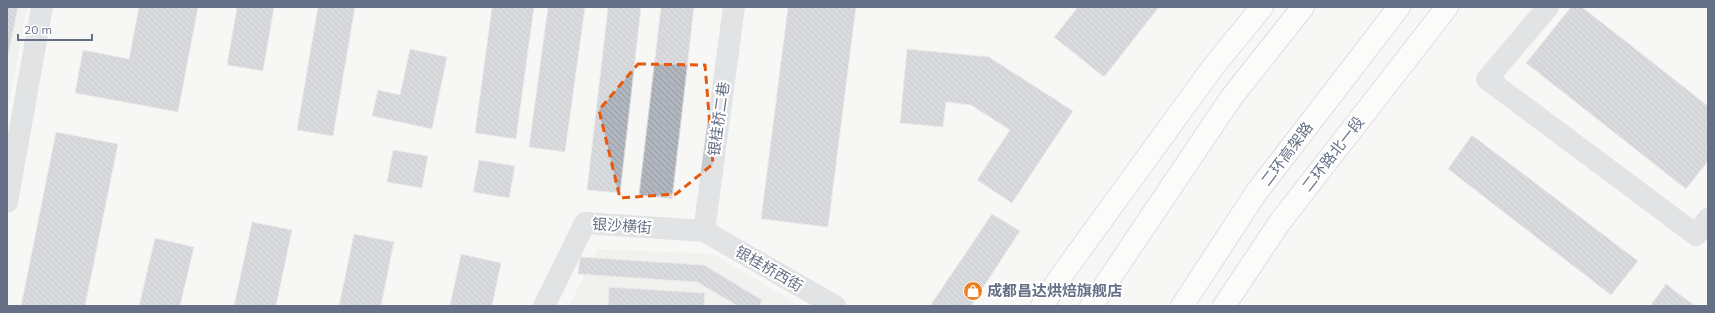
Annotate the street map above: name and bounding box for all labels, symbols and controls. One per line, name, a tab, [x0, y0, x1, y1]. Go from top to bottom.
scale bar	[18, 16, 92, 42]
text: 20 m	[24, 22, 52, 37]
street label: 银桂桥二巷	[704, 80, 733, 157]
street label: 二环路北一段	[1297, 112, 1368, 195]
street label: 二环高架路	[1256, 118, 1317, 189]
street label: 银沙横街	[591, 214, 653, 237]
street label: 银桂桥西街	[732, 242, 806, 296]
shop icon: 成都昌达烘焙旗舰店	[962, 280, 984, 302]
place label: 成都昌达烘焙旗舰店	[987, 281, 1122, 300]

